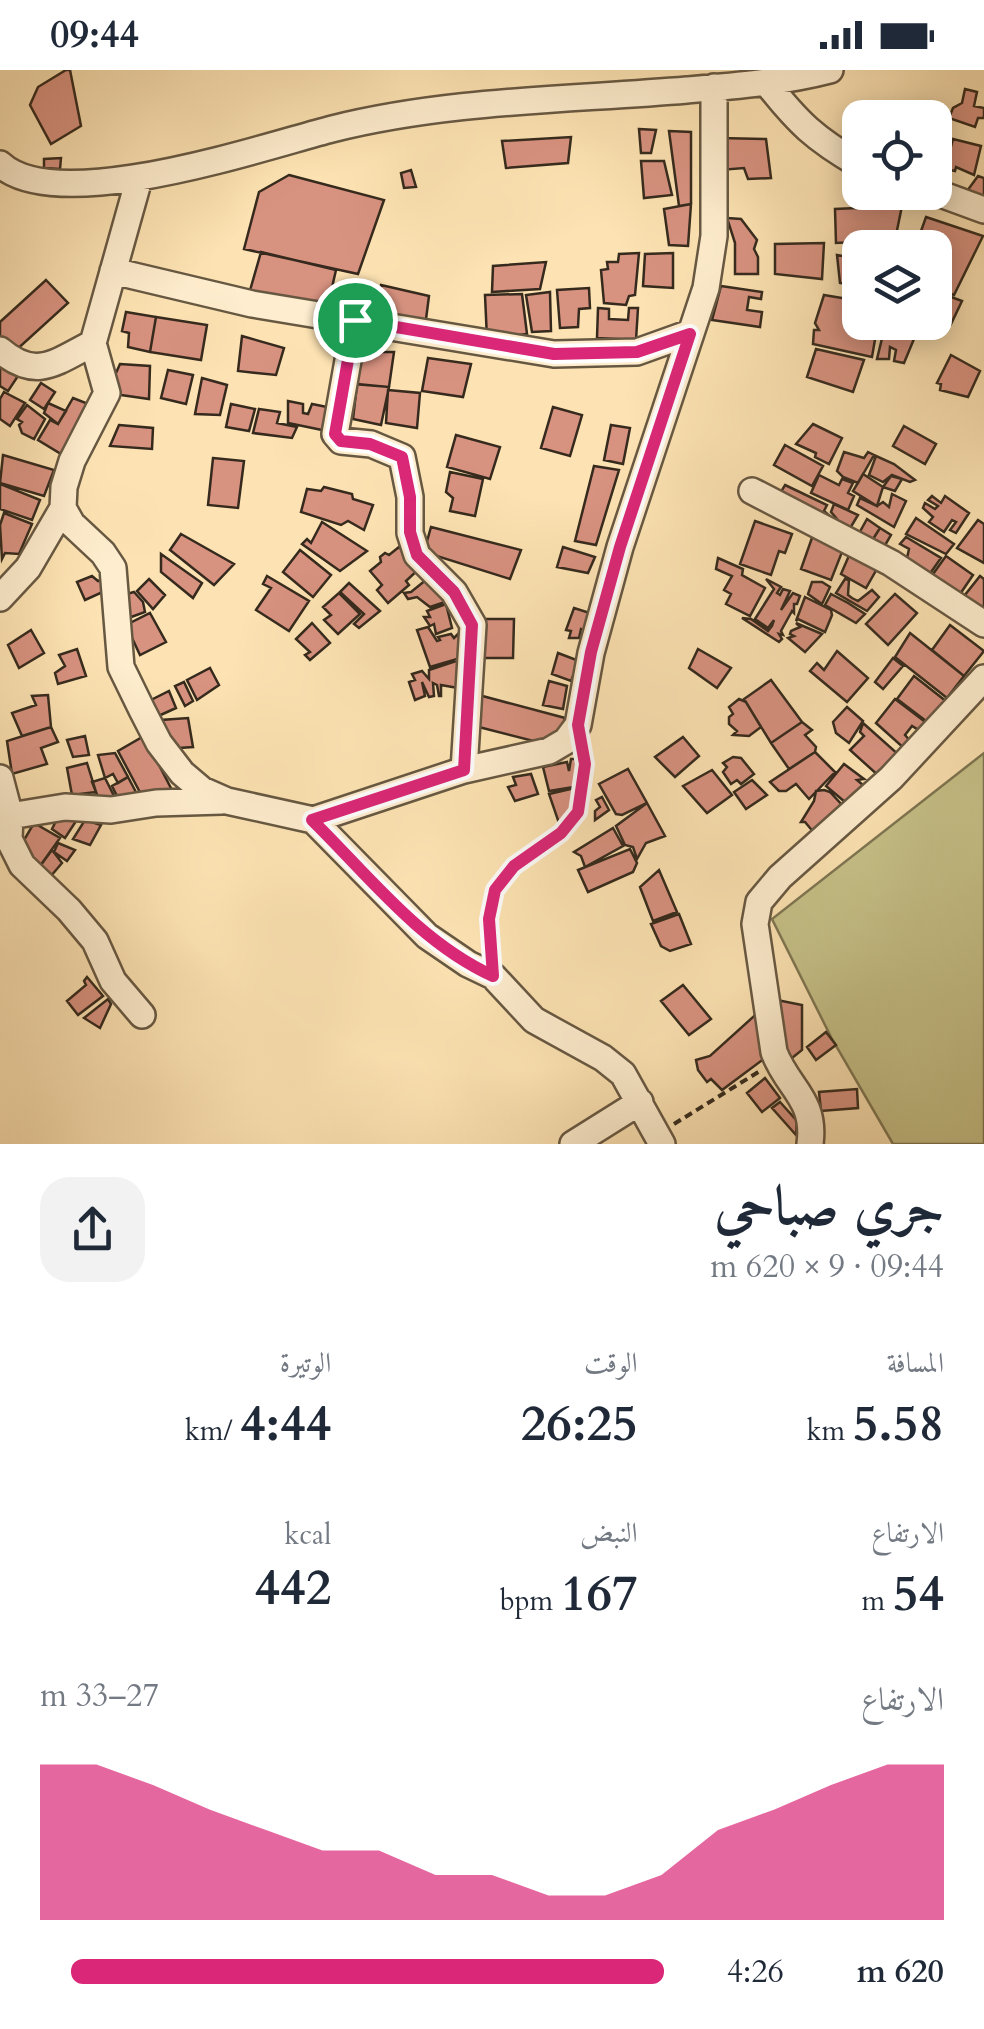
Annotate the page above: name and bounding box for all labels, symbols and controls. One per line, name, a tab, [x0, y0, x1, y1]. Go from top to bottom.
text: 09:44	[50, 9, 139, 61]
map controls	[842, 100, 952, 340]
button: locate	[842, 100, 952, 210]
button: layers	[842, 230, 952, 340]
pin	[313, 278, 398, 363]
icon: arrive	[328, 293, 383, 348]
text: جري صباحي	[714, 1170, 944, 1244]
button: share	[40, 1177, 145, 1282]
text: 09:44 · 9 × 620 m	[710, 1245, 944, 1289]
text: الوتيرة	[280, 1344, 331, 1382]
text: الوقت	[584, 1344, 638, 1382]
text: المسافة	[887, 1344, 944, 1382]
text: 4:44	[240, 1390, 331, 1458]
text: 26:25	[521, 1390, 638, 1458]
text: 5.58	[853, 1390, 944, 1458]
text: /km	[185, 1412, 240, 1450]
text: km	[806, 1412, 853, 1450]
text: النبض	[580, 1514, 638, 1552]
text: الارتفاع	[871, 1514, 944, 1552]
text: kcal	[284, 1516, 331, 1554]
text: 442	[255, 1554, 331, 1622]
text: 167	[561, 1560, 638, 1628]
text: 54	[893, 1560, 944, 1628]
text: bpm	[500, 1582, 561, 1620]
text: m	[862, 1582, 893, 1620]
text: 27–33 m	[40, 1674, 159, 1718]
text: الارتفاع	[861, 1678, 944, 1722]
text: 4:26	[727, 1950, 784, 1994]
text: 620 m	[857, 1950, 944, 1994]

